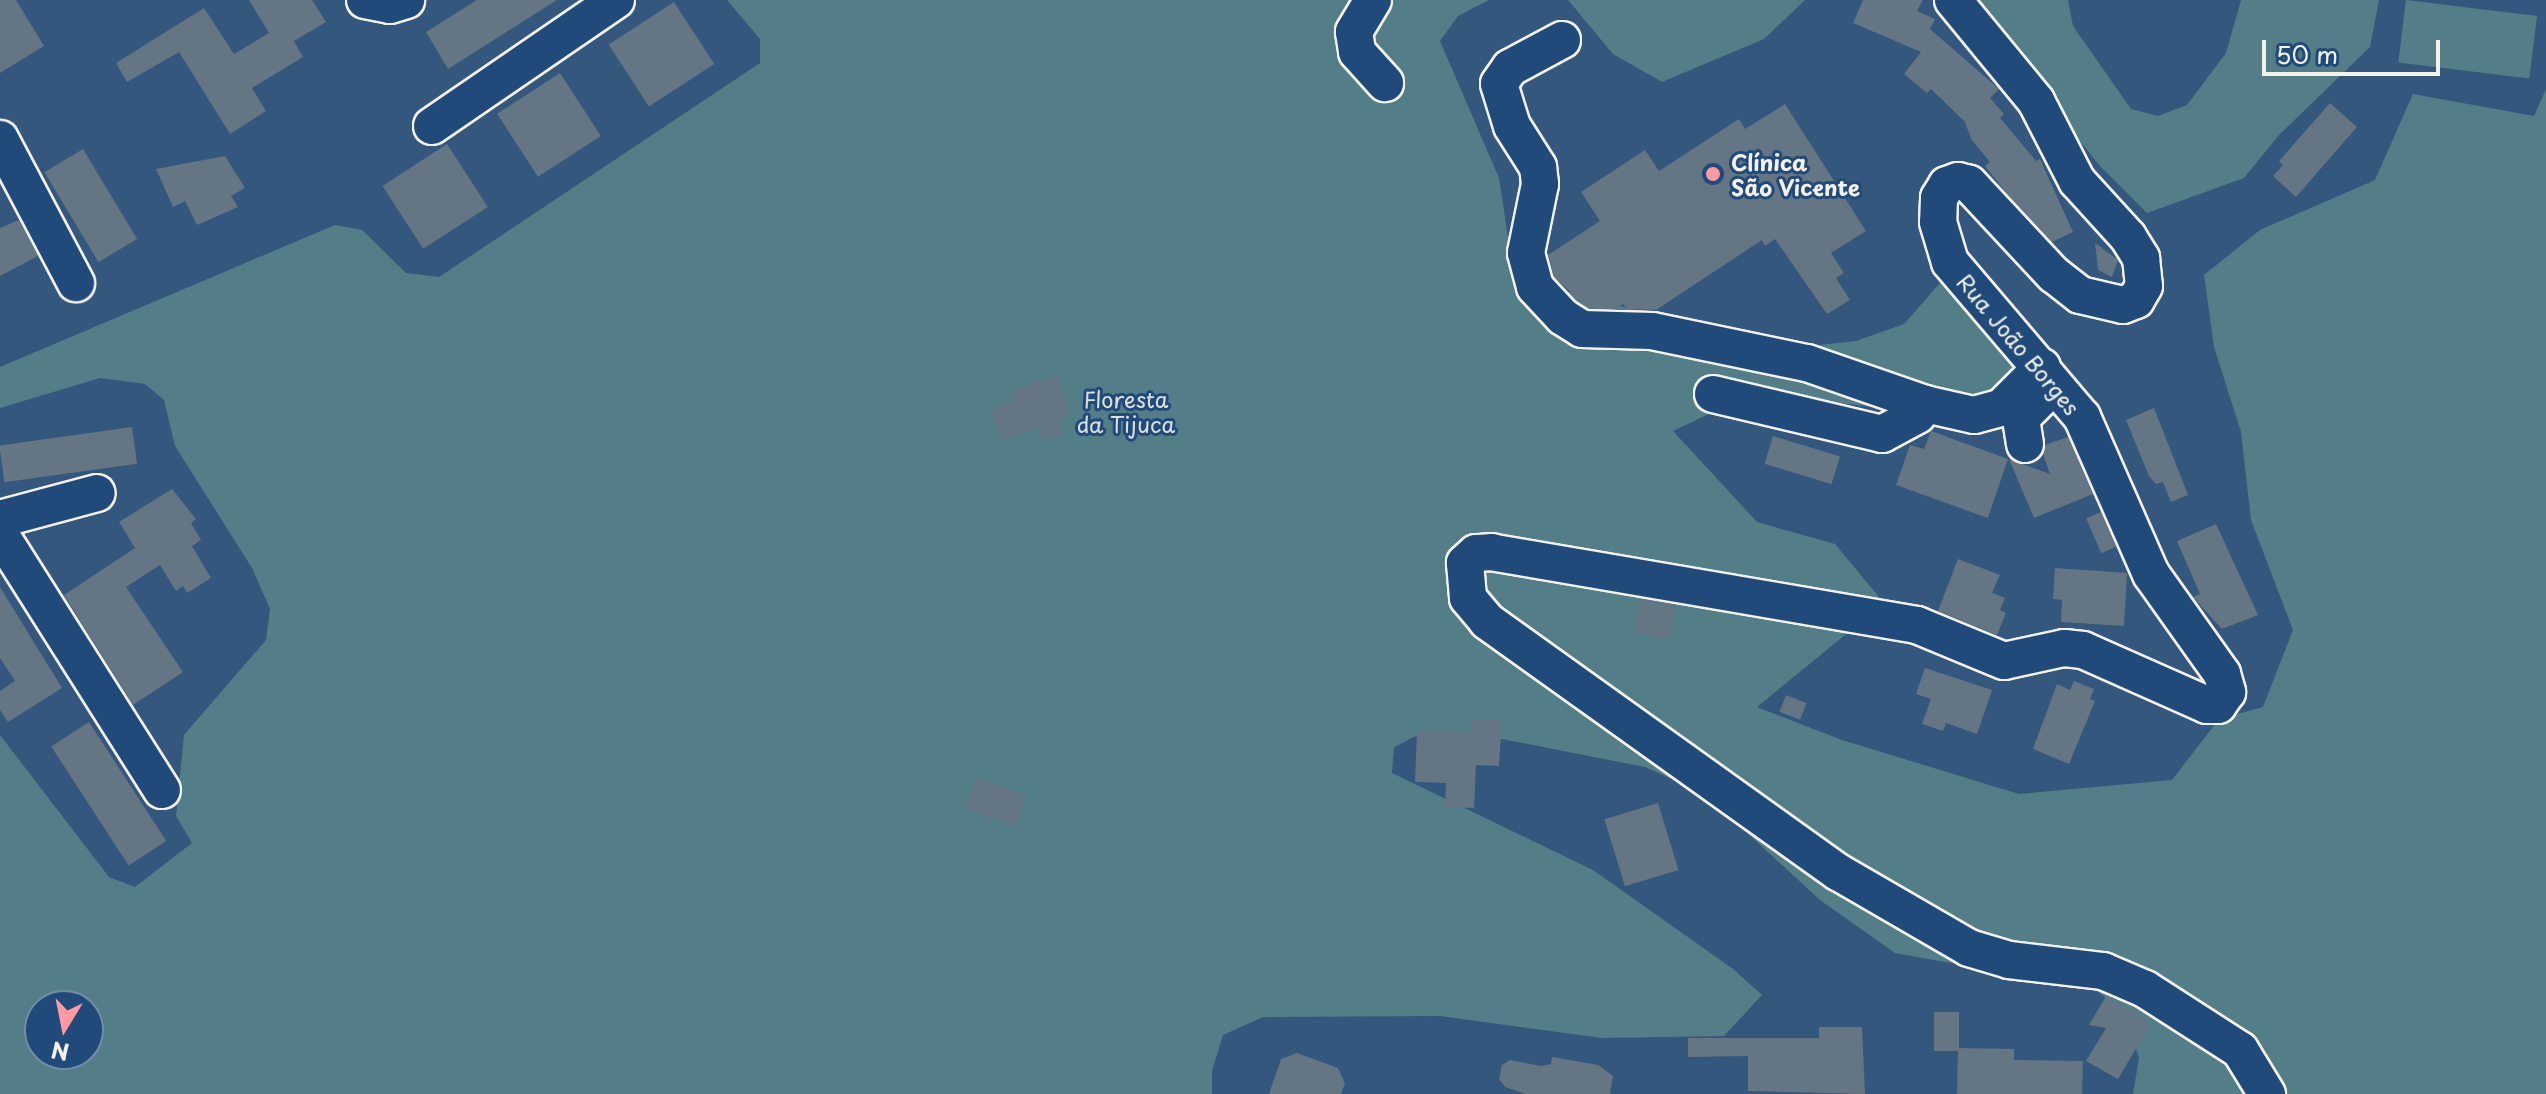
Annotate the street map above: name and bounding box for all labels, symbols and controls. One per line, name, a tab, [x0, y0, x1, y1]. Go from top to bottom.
scale bar	[2266, 24, 2444, 74]
text: 50 m	[2276, 36, 2338, 72]
place label: Clínica São Vicente	[1731, 148, 1862, 200]
marker: Clínica São Vicente	[1702, 163, 1724, 185]
street label: Rua João Borges	[1952, 267, 2086, 421]
park label: Floresta da Tijuca	[1077, 385, 1175, 436]
north arrow	[24, 990, 104, 1070]
text: N	[49, 1034, 72, 1070]

